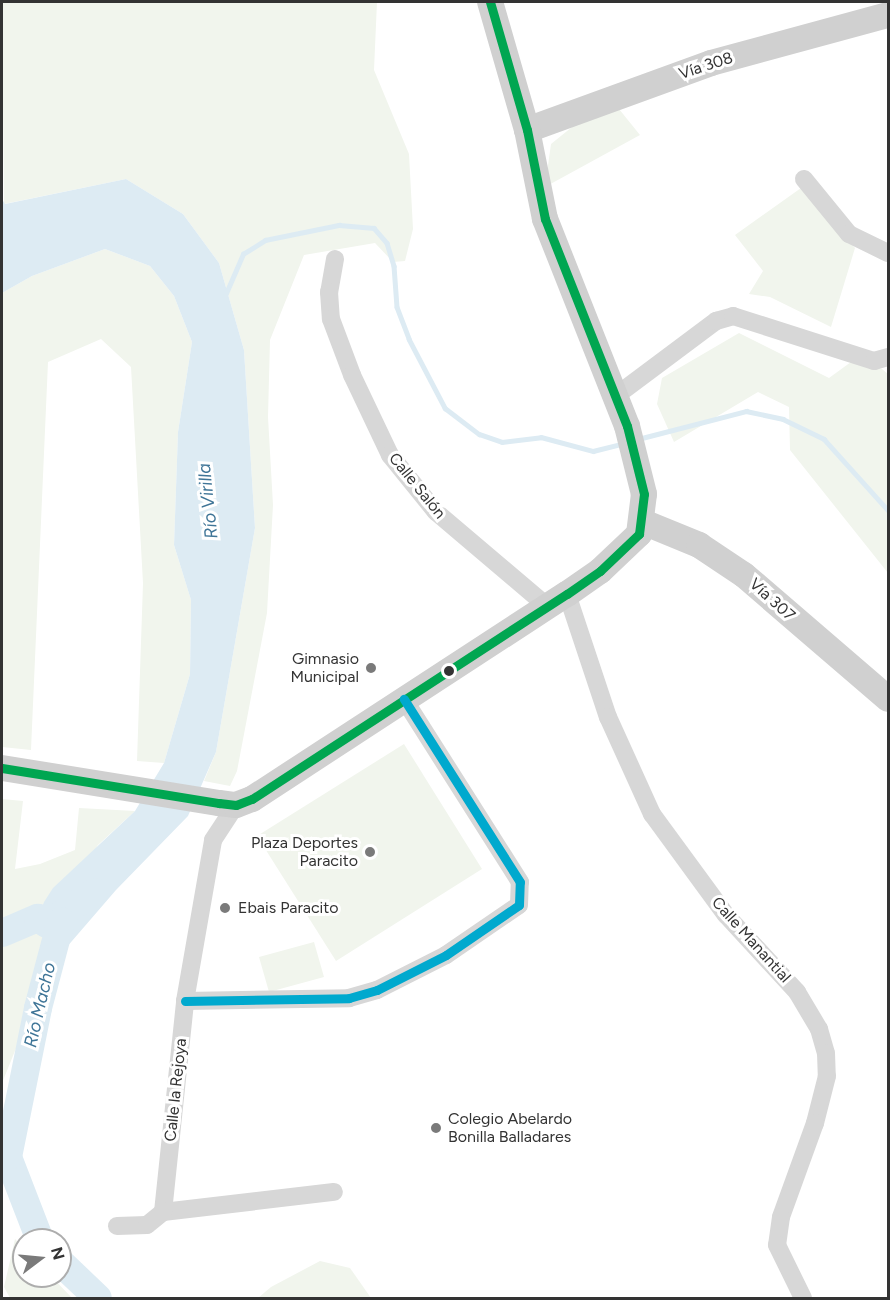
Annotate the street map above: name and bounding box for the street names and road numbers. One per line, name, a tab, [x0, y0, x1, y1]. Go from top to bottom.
street label: Vía 308	[677, 48, 735, 84]
street label: Calle Salón	[385, 449, 449, 523]
street label: Vía 307	[745, 575, 799, 625]
street label: Calle Manantial	[708, 893, 794, 987]
street label: Calle la Rejoya	[161, 1037, 191, 1143]

